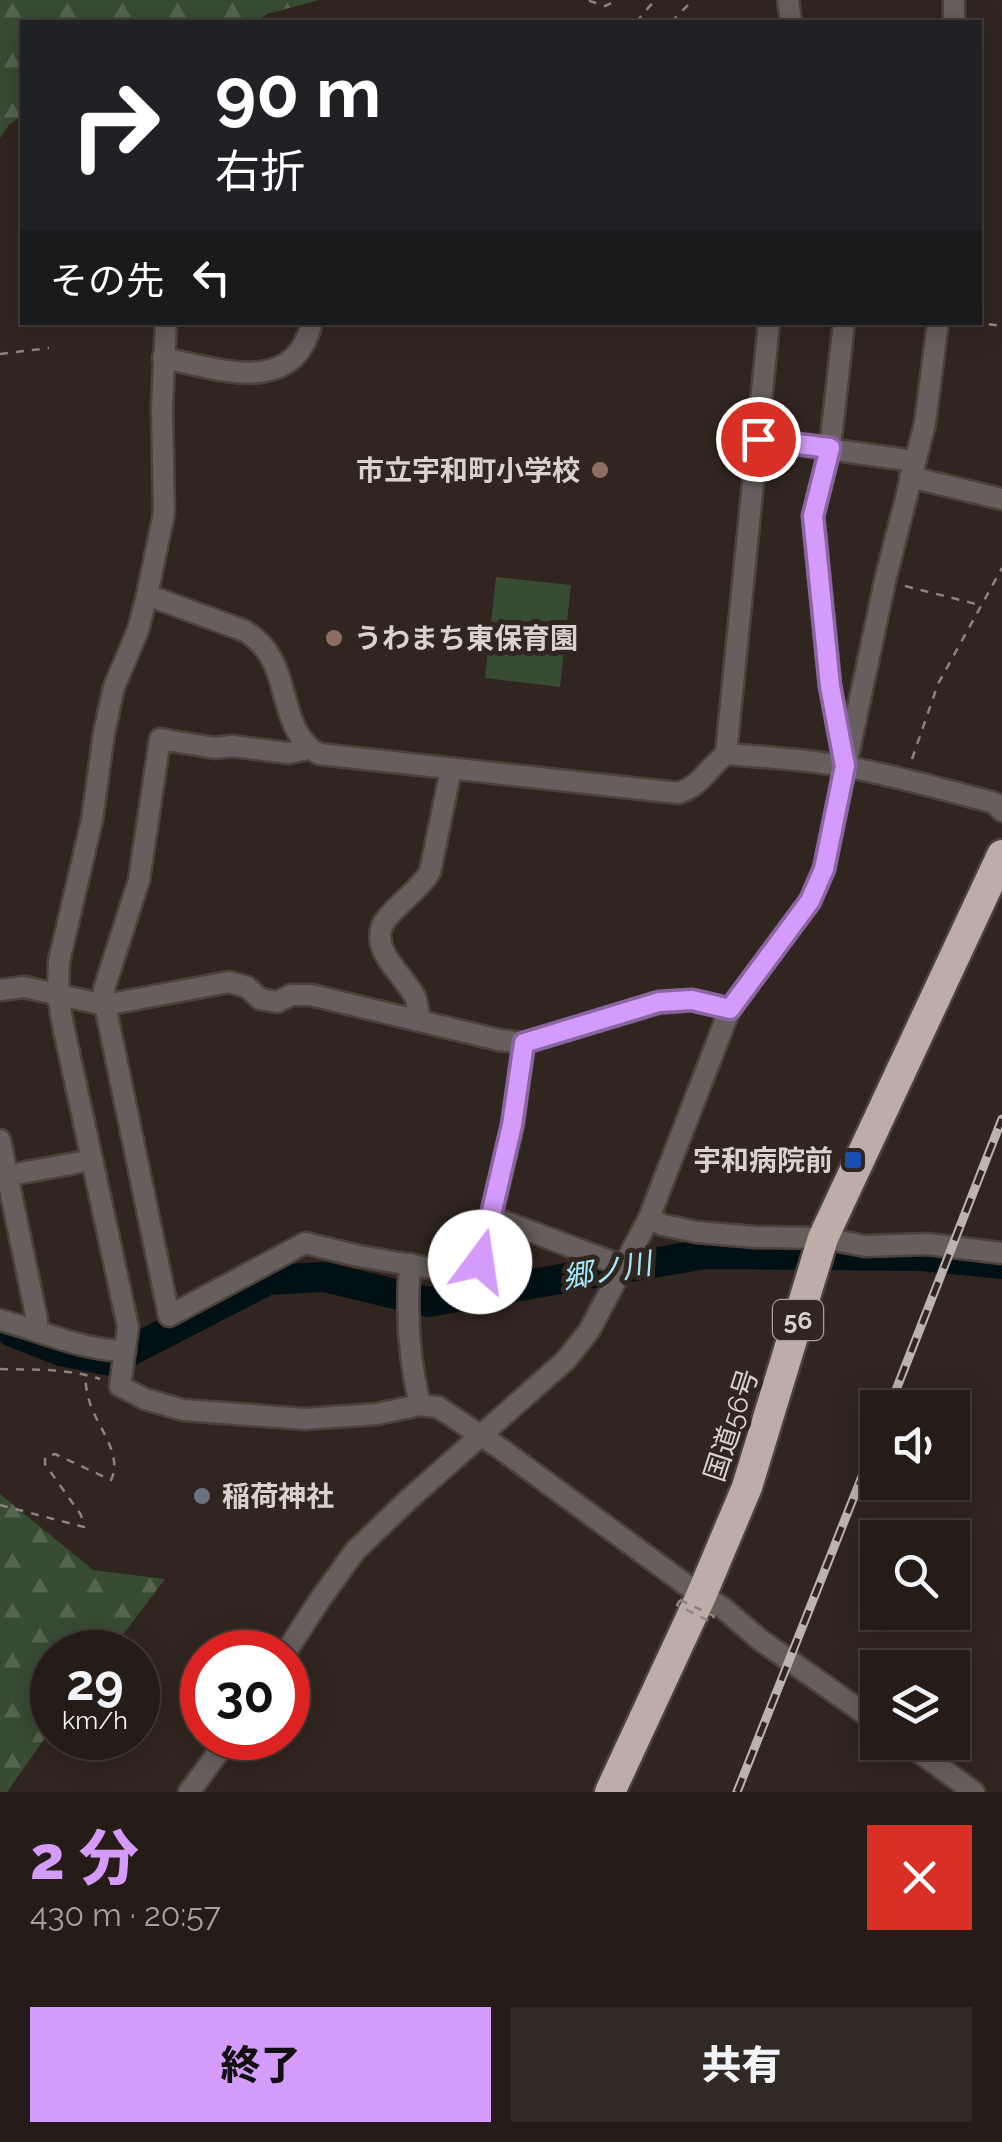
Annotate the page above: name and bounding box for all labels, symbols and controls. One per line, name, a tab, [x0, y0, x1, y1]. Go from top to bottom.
text: 90 m	[215, 51, 381, 133]
icon: right	[50, 60, 180, 190]
text: 右折	[215, 145, 305, 198]
icon: left	[184, 250, 239, 305]
text: その先	[50, 258, 164, 303]
pin	[716, 397, 801, 482]
icon: arrive	[731, 412, 786, 467]
place label: 市立宇和町小学校	[356, 454, 580, 487]
marker: 市立宇和町小学校	[589, 459, 611, 481]
place label: うわまち東保育園	[354, 622, 578, 655]
marker: うわまち東保育園	[323, 627, 345, 649]
place label: 宇和病院前	[693, 1144, 833, 1177]
marker: 宇和病院前	[842, 1149, 864, 1171]
position arrow	[428, 1210, 532, 1314]
water label: 郷ノ川	[560, 1245, 657, 1296]
road number: 56	[773, 1300, 823, 1340]
street label: 国道56号	[698, 1365, 765, 1485]
map controls	[860, 1390, 970, 1760]
button: sound	[860, 1390, 970, 1500]
place label: 稲荷神社	[222, 1480, 334, 1513]
marker: 稲荷神社	[191, 1485, 213, 1507]
button: search	[860, 1520, 970, 1630]
speed limit sign: 30	[180, 1630, 310, 1760]
button: layers	[860, 1650, 970, 1760]
text: 29	[66, 1653, 124, 1712]
text: km/h	[62, 1705, 128, 1735]
text: 2 分	[30, 1823, 139, 1893]
button: close	[867, 1825, 972, 1930]
text: 430 m · 20:57	[30, 1896, 221, 1933]
button: 終了	[30, 2007, 491, 2122]
button: 共有	[511, 2007, 972, 2122]

